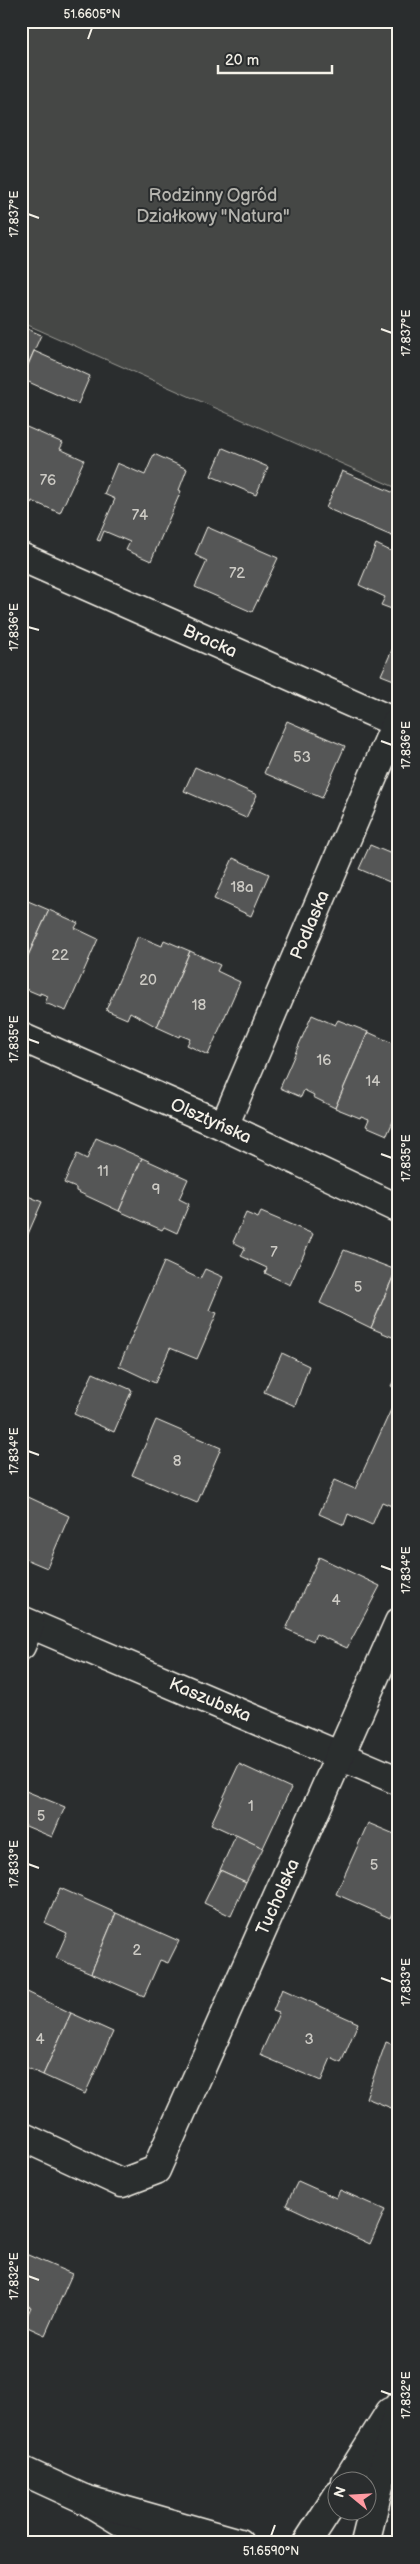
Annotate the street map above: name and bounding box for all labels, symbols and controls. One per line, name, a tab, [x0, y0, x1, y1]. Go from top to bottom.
text: 51.6605°N	[64, 7, 120, 22]
scale bar	[218, 42, 331, 74]
text: 20 m	[225, 51, 259, 70]
park label: Rodzinny Ogród Działkowy "Natura"	[136, 185, 290, 227]
text: 17.837°E	[7, 191, 22, 237]
text: 17.837°E	[399, 310, 414, 356]
house number: 76	[40, 471, 56, 490]
house number: 74	[132, 506, 148, 525]
house number: 72	[229, 564, 245, 583]
text: 17.836°E	[7, 603, 22, 651]
street label: Bracka	[180, 620, 240, 662]
text: 17.836°E	[399, 721, 414, 769]
house number: 53	[293, 748, 311, 767]
house number: 18a	[230, 878, 254, 897]
street label: Podlaska	[286, 887, 334, 963]
house number: 22	[51, 946, 69, 965]
house number: 20	[139, 971, 157, 990]
house number: 18	[192, 996, 207, 1015]
text: 17.835°E	[7, 1015, 22, 1063]
house number: 16	[317, 1051, 331, 1070]
house number: 14	[366, 1072, 380, 1091]
street label: Olsztyńska	[167, 1094, 255, 1148]
text: 17.835°E	[399, 1134, 414, 1182]
house number: 11	[97, 1162, 109, 1181]
house number: 9	[152, 1180, 160, 1199]
house number: 7	[270, 1243, 278, 1262]
house number: 5	[354, 1278, 362, 1297]
text: 17.834°E	[7, 1427, 22, 1475]
house number: 8	[173, 1452, 182, 1471]
text: 17.834°E	[399, 1546, 414, 1594]
house number: 4	[331, 1591, 341, 1610]
street label: Kaszubska	[166, 1673, 254, 1727]
house number: 1	[248, 1797, 254, 1816]
house number: 5	[37, 1807, 45, 1826]
text: 17.833°E	[7, 1840, 22, 1888]
street label: Tucholska	[252, 1856, 304, 1938]
house number: 5	[370, 1856, 378, 1875]
house number: 2	[133, 1941, 142, 1960]
text: 17.833°E	[399, 1958, 414, 2006]
house number: 4	[35, 2030, 45, 2049]
house number: 3	[304, 2030, 314, 2049]
text: 17.832°E	[7, 2252, 22, 2300]
text: 17.832°E	[399, 2371, 414, 2419]
north arrow	[328, 2472, 378, 2522]
text: N	[330, 2485, 350, 2500]
text: 51.6590°N	[243, 2544, 299, 2559]

